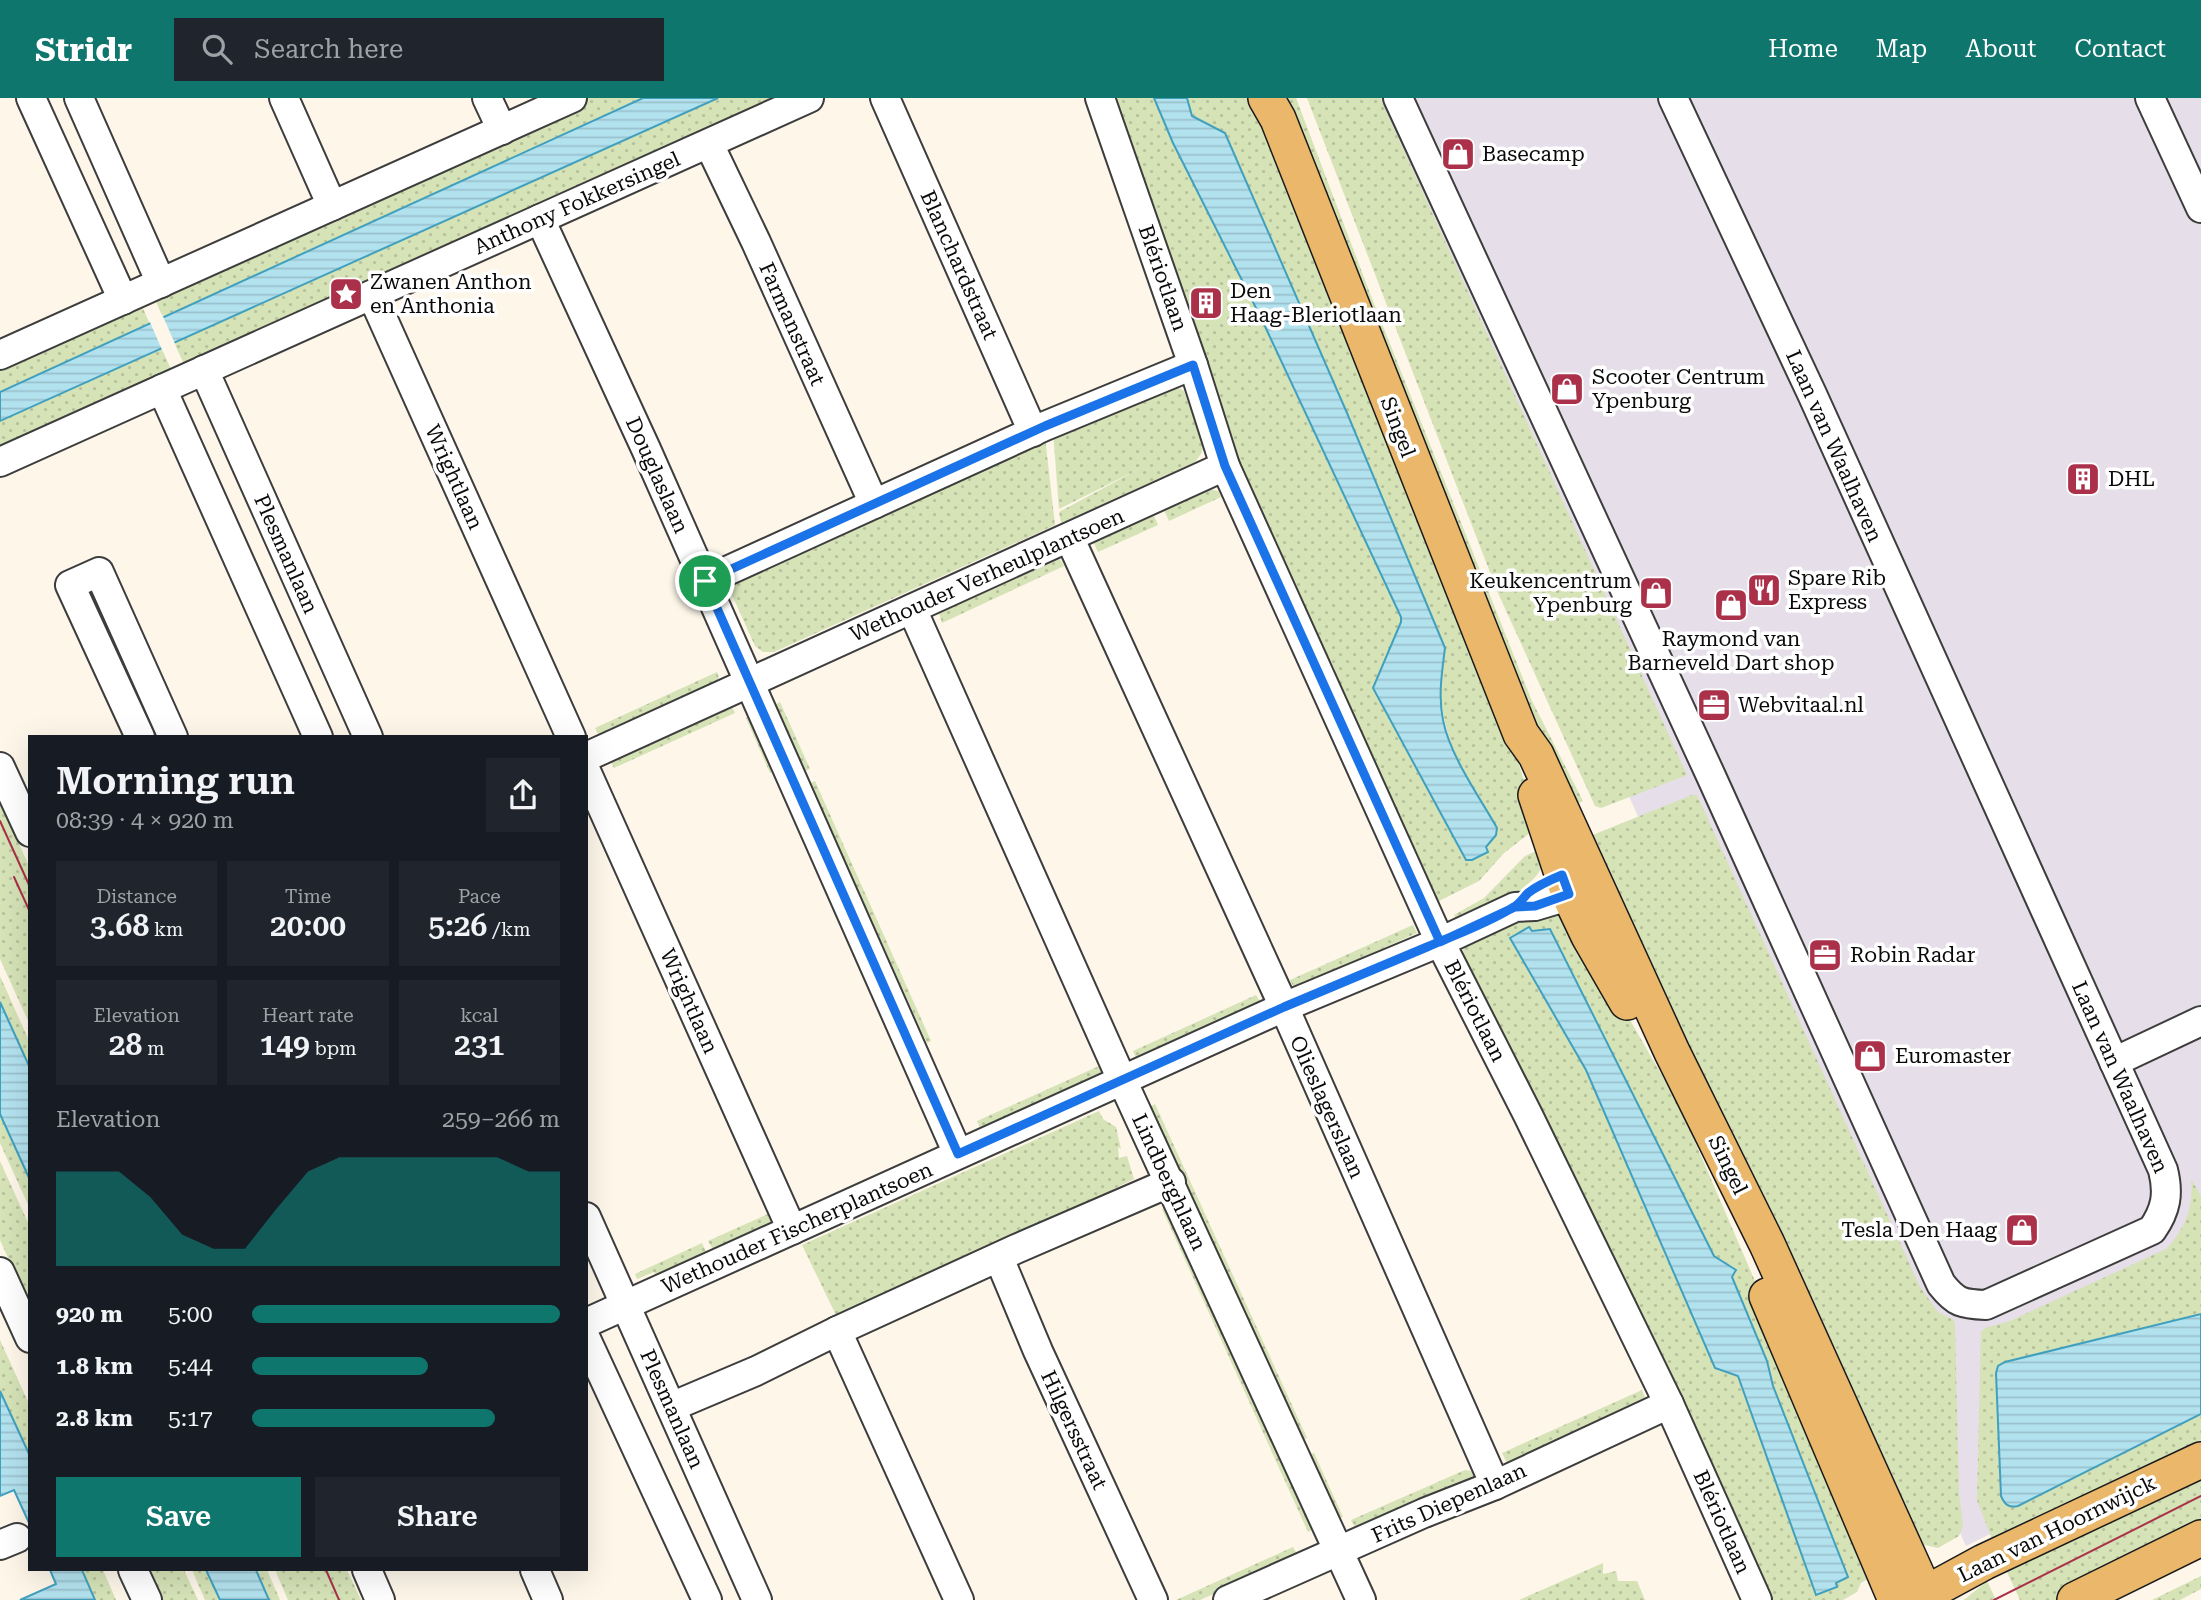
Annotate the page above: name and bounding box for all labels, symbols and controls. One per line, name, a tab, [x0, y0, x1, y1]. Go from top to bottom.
search box	[174, 18, 664, 81]
text: Stridr	[35, 30, 132, 69]
icon: search	[198, 30, 236, 68]
text: Search here	[254, 34, 403, 64]
text: Home	[1768, 35, 1838, 63]
text: Map	[1876, 35, 1927, 63]
text: About	[1965, 35, 2036, 63]
text: Contact	[2074, 35, 2166, 63]
shop icon: Basecamp	[1439, 135, 1477, 173]
place label: Basecamp	[1482, 142, 1585, 166]
street label: Anthony Fokkersingel	[470, 146, 684, 259]
street label: Blanchardstraat	[915, 187, 1003, 343]
street label: Blériotlaan	[1134, 222, 1193, 335]
street label: Farmanstraat	[754, 259, 830, 389]
place label: Zwanen Anthon en Anthonia	[370, 270, 532, 318]
place icon: Zwanen Anthon en Anthonia	[327, 275, 365, 313]
place label: Den Haag-Bleriotlaan	[1230, 279, 1402, 327]
building icon: Den Haag-Bleriotlaan	[1187, 284, 1225, 322]
street label: Laan van Waalhaven	[1781, 346, 1887, 546]
place label: Scooter Centrum Ypenburg	[1592, 365, 1765, 413]
shop icon: Scooter Centrum Ypenburg	[1548, 370, 1586, 408]
street label: Singel	[1376, 394, 1421, 461]
street label: Douglaslaan	[621, 413, 694, 537]
street label: Wrightlaan	[420, 421, 488, 533]
building icon: DHL	[2064, 460, 2102, 498]
place label: DHL	[2108, 467, 2155, 491]
street label: Plesmanlaan	[249, 491, 323, 618]
street label: Wethouder Verheulplantsoen	[846, 503, 1128, 646]
pin	[675, 551, 735, 611]
icon: arrive	[686, 562, 724, 600]
place label: Spare Rib Express	[1788, 566, 1886, 614]
place label: Keukencentrum Ypenburg	[1469, 569, 1632, 617]
restaurant icon: Spare Rib Express	[1745, 571, 1783, 609]
shop icon: Keukencentrum Ypenburg	[1637, 574, 1675, 612]
shop icon: Raymond van Barneveld Dart shop	[1712, 586, 1750, 624]
place label: Raymond van Barneveld Dart shop	[1627, 627, 1835, 675]
office icon: Webvitaal.nl	[1695, 686, 1733, 724]
place label: Webvitaal.nl	[1738, 693, 1864, 717]
button: share	[486, 758, 560, 832]
text: Morning run	[56, 759, 295, 803]
text: 08:39 · 4 × 920 m	[56, 807, 234, 834]
text: Distance	[96, 885, 177, 908]
text: Time	[285, 885, 331, 908]
text: Pace	[458, 885, 501, 908]
text: 3.68	[90, 908, 149, 943]
text: 20:00	[270, 908, 346, 943]
text: 5:26	[428, 908, 487, 943]
text: km	[149, 918, 183, 941]
text: /km	[487, 918, 531, 941]
office icon: Robin Radar	[1806, 936, 1844, 974]
place label: Robin Radar	[1850, 943, 1976, 967]
street label: Wrightlaan	[655, 945, 723, 1057]
street label: Blériotlaan	[1439, 956, 1511, 1066]
street label: Laan van Waalhaven	[2067, 977, 2173, 1177]
text: Elevation	[94, 1004, 180, 1027]
text: Heart rate	[262, 1004, 354, 1027]
text: kcal	[460, 1004, 498, 1027]
text: 28	[109, 1027, 142, 1062]
text: 149	[259, 1027, 310, 1062]
text: 231	[454, 1027, 505, 1062]
street label: Olieslagerslaan	[1285, 1032, 1369, 1182]
text: m	[142, 1037, 165, 1060]
text: bpm	[310, 1037, 357, 1060]
shop icon: Euromaster	[1851, 1037, 1889, 1075]
place label: Euromaster	[1895, 1044, 2011, 1068]
text: Elevation	[56, 1106, 160, 1133]
text: 259–266 m	[442, 1106, 560, 1133]
street label: Lindberghlaan	[1127, 1110, 1211, 1254]
street label: Singel	[1704, 1132, 1753, 1199]
street label: Wethouder Fischerplantsoen	[658, 1157, 937, 1299]
shop icon: Tesla Den Haag	[2003, 1211, 2041, 1249]
place label: Tesla Den Haag	[1841, 1218, 1997, 1242]
text: 920 m	[56, 1301, 123, 1328]
text: 5:00	[168, 1301, 213, 1328]
street label: Plesmanlaan	[635, 1346, 709, 1473]
text: 1.8 km	[56, 1353, 133, 1380]
text: 5:44	[168, 1353, 213, 1380]
street label: Hilgersstraat	[1036, 1367, 1112, 1493]
text: 2.8 km	[56, 1405, 133, 1432]
text: 5:17	[168, 1405, 213, 1432]
street label: Frits Diepenlaan	[1368, 1458, 1530, 1548]
street label: Blériotlaan	[1689, 1467, 1756, 1578]
street label: Laan van Hoornwijck	[1954, 1471, 2160, 1587]
button: Save	[56, 1477, 301, 1557]
button: Share	[315, 1477, 560, 1557]

